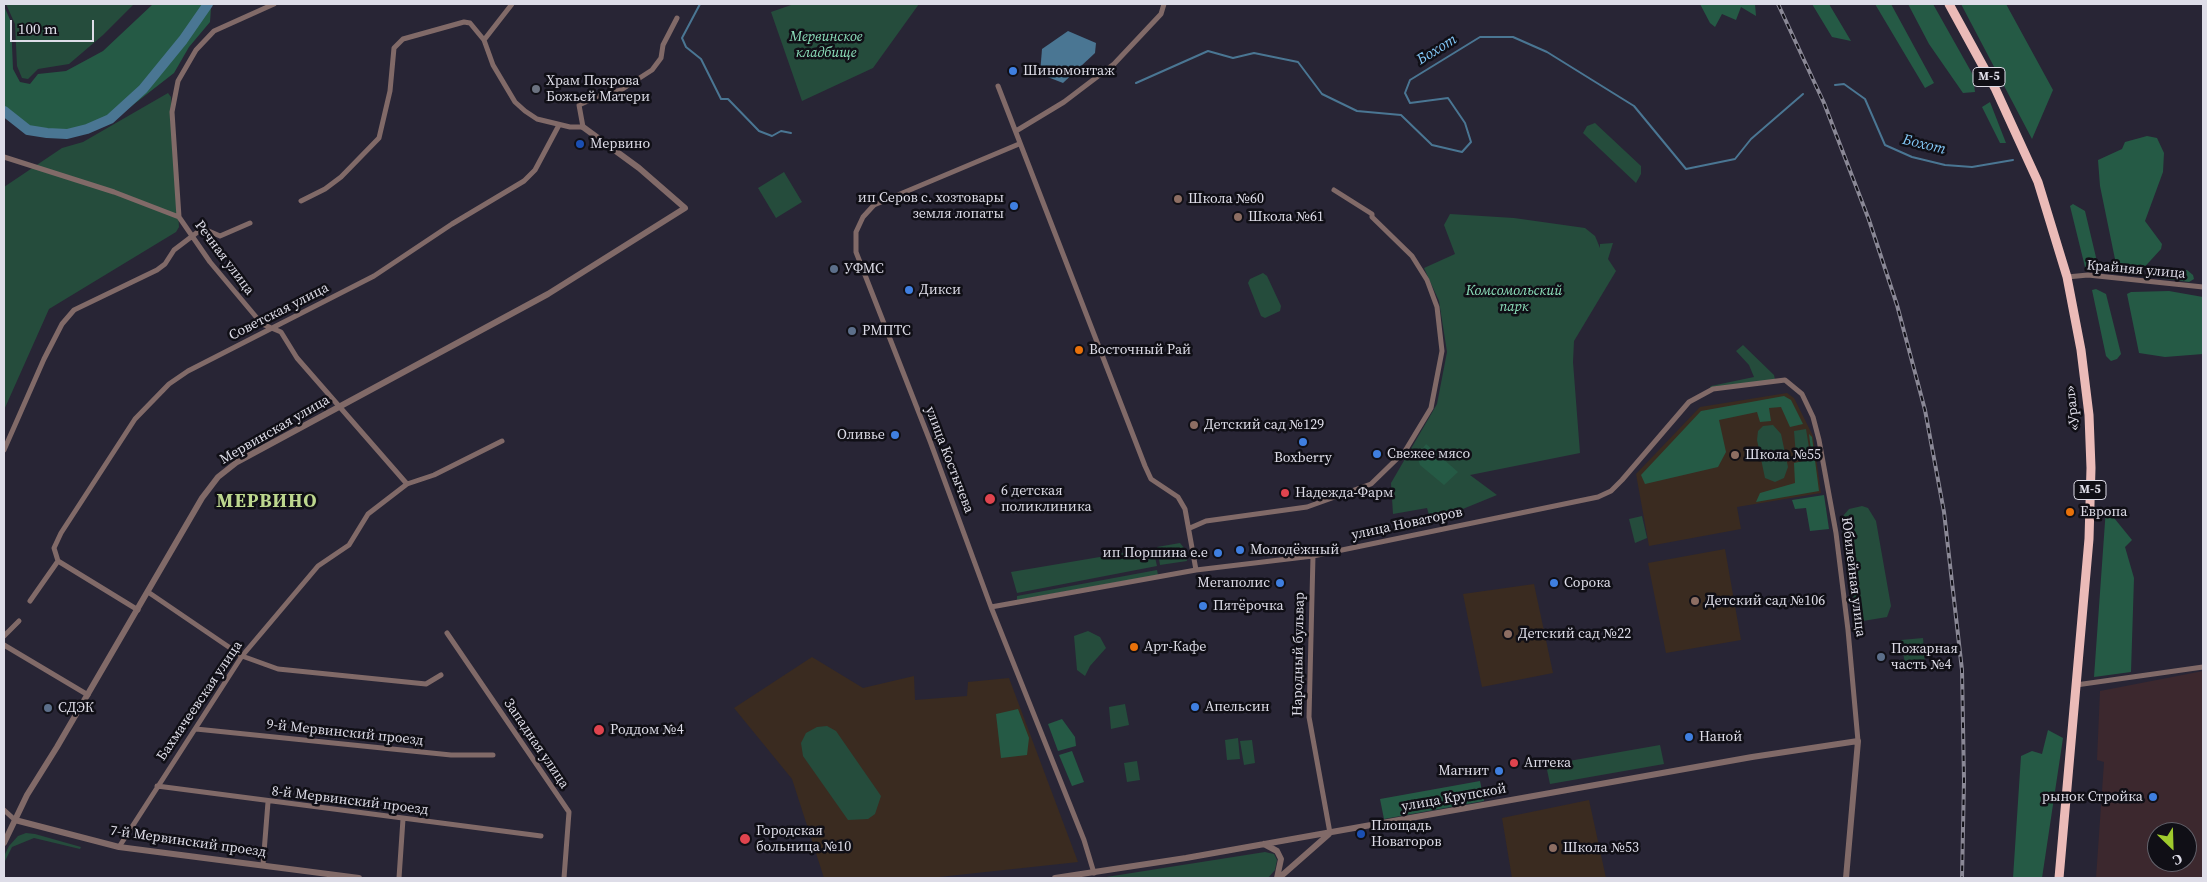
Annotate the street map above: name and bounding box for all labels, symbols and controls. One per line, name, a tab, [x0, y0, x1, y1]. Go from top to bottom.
scale bar	[12, 10, 96, 42]
text: 100 m	[18, 18, 58, 39]
park label: Мервинское кладбище	[790, 29, 862, 62]
water label: Бохот	[1414, 31, 1460, 69]
place label: Шиномонтаж	[1023, 63, 1115, 79]
marker: Шиномонтаж	[1007, 65, 1019, 77]
road number: М-5	[1973, 68, 2005, 86]
place label: Храм Покрова Божьей Матери	[546, 73, 650, 105]
marker: Храм Покрова Божьей Матери	[530, 83, 542, 95]
water label: Бохот	[1901, 131, 1947, 159]
place label: Мервино	[590, 136, 650, 152]
marker: Мервино	[574, 138, 586, 150]
place label: ип Серов с. хозтовары земля лопаты	[858, 190, 1004, 222]
place label: Школа №60	[1188, 191, 1264, 207]
marker: Школа №60	[1172, 193, 1184, 205]
marker: ип Серов с. хозтовары земля лопаты	[1008, 200, 1020, 212]
place label: Школа №61	[1248, 209, 1324, 225]
marker: Школа №61	[1232, 211, 1244, 223]
street label: Речная улица	[191, 217, 257, 299]
street label: Крайняя улица	[2086, 257, 2186, 283]
place label: УФМС	[844, 261, 884, 277]
marker: УФМС	[828, 263, 840, 275]
street label: Советская улица	[226, 280, 332, 344]
place label: Дикси	[919, 282, 961, 298]
park label: Комсомольский парк	[1466, 283, 1562, 316]
marker: Дикси	[903, 284, 915, 296]
place label: РМПТС	[862, 323, 911, 339]
marker: РМПТС	[846, 325, 858, 337]
place label: Восточный Рай	[1089, 342, 1191, 358]
marker: Восточный Рай	[1073, 344, 1085, 356]
street label: «Урал»	[2062, 385, 2084, 431]
street label: Мервинская улица	[217, 392, 333, 468]
street label: улица Костычева	[921, 404, 977, 516]
place label: Детский сад №129	[1204, 417, 1324, 433]
marker: Детский сад №129	[1188, 419, 1200, 431]
place label: Оливье	[837, 427, 885, 443]
marker: Оливье	[889, 429, 901, 441]
marker: Boxberry	[1297, 436, 1309, 448]
place label: Свежее мясо	[1387, 446, 1470, 462]
place label: Школа №55	[1745, 447, 1821, 463]
marker: Свежее мясо	[1371, 448, 1383, 460]
marker: Школа №55	[1729, 449, 1741, 461]
place label: Boxberry	[1274, 450, 1332, 466]
road number: М-5	[2074, 480, 2106, 500]
place label: 6 детская поликлиника	[1001, 483, 1092, 516]
place label: Надежда-Фарм	[1295, 485, 1393, 501]
marker: Надежда-Фарм	[1279, 487, 1291, 499]
district label: МЕРВИНО	[215, 491, 319, 513]
marker: 6 детская поликлиника	[983, 492, 997, 506]
street label: улица Новаторов	[1350, 504, 1464, 544]
place label: Европа	[2080, 504, 2127, 520]
marker: Европа	[2064, 506, 2076, 518]
street label: Юбилейная улица	[1837, 516, 1869, 638]
place label: Молодёжный	[1250, 542, 1339, 558]
marker: Молодёжный	[1234, 544, 1246, 556]
place label: ип Поршина е.е	[1103, 545, 1208, 561]
marker: ип Поршина е.е	[1212, 547, 1224, 559]
place label: Мегаполис	[1197, 575, 1270, 591]
place label: Сорока	[1564, 575, 1611, 591]
marker: Мегаполис	[1274, 577, 1286, 589]
marker: Сорока	[1548, 577, 1560, 589]
street label: Народный бульвар	[1290, 592, 1308, 716]
place label: Детский сад №106	[1705, 593, 1825, 609]
marker: Детский сад №106	[1689, 595, 1701, 607]
place label: Пятёрочка	[1213, 598, 1284, 614]
marker: Пятёрочка	[1197, 600, 1209, 612]
place label: Детский сад №22	[1518, 626, 1631, 642]
marker: Детский сад №22	[1502, 628, 1514, 640]
street label: Бахмачеевская улица	[154, 638, 246, 764]
place label: Арт-Кафе	[1144, 639, 1206, 655]
marker: Арт-Кафе	[1128, 641, 1140, 653]
place label: Пожарная часть №4	[1891, 641, 1958, 674]
marker: Пожарная часть №4	[1875, 651, 1887, 663]
street label: Западная улица	[500, 696, 572, 792]
place label: Апельсин	[1205, 699, 1270, 715]
place label: СДЭК	[58, 700, 94, 716]
marker: Апельсин	[1189, 701, 1201, 713]
marker: СДЭК	[42, 702, 54, 714]
street label: 9-й Мервинский проезд	[266, 716, 424, 750]
place label: Роддом №4	[610, 722, 684, 738]
marker: Роддом №4	[592, 723, 606, 737]
place label: Наной	[1699, 729, 1742, 745]
marker: Наной	[1683, 731, 1695, 743]
place label: Аптека	[1524, 755, 1571, 771]
marker: Аптека	[1508, 757, 1520, 769]
place label: Магнит	[1438, 763, 1489, 779]
marker: Магнит	[1493, 765, 1505, 777]
street label: улица Крупской	[1400, 781, 1508, 815]
street label: 8-й Мервинский проезд	[271, 783, 429, 819]
place label: рынок Стройка	[2042, 789, 2143, 805]
marker: рынок Стройка	[2147, 791, 2159, 803]
place label: Площадь Новаторов	[1371, 818, 1442, 850]
north arrow	[2147, 822, 2197, 872]
street label: 7-й Мервинский проезд	[109, 823, 267, 861]
place label: Городская больница №10	[756, 823, 851, 856]
marker: Площадь Новаторов	[1355, 828, 1367, 840]
marker: Городская больница №10	[738, 832, 752, 846]
place label: Школа №53	[1563, 840, 1639, 856]
marker: Школа №53	[1547, 842, 1559, 854]
text: С	[2170, 849, 2186, 871]

